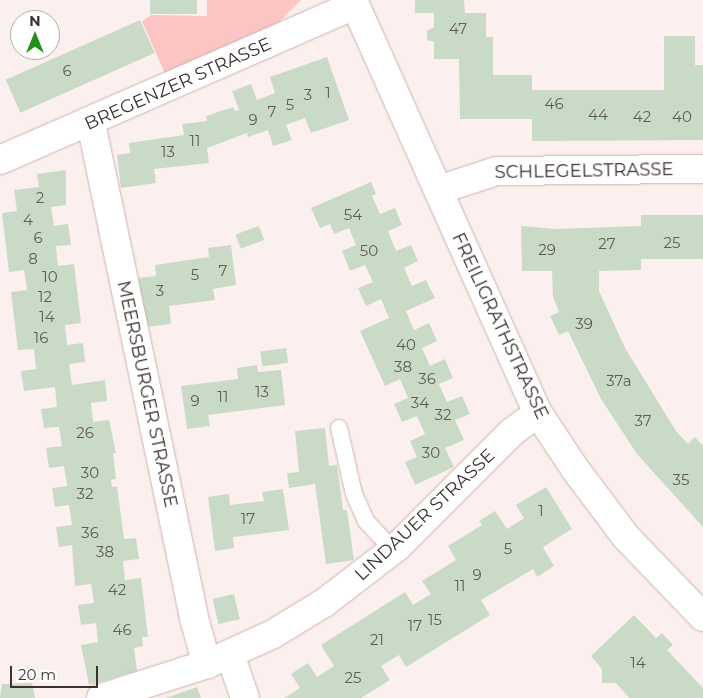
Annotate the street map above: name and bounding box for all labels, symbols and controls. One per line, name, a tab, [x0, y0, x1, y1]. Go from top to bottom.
north arrow	[10, 10, 60, 60]
text: N	[29, 12, 41, 30]
house number: 47	[449, 20, 467, 38]
street label: BREGENZER STRASSE	[81, 33, 275, 135]
house number: 6	[62, 62, 72, 80]
house number: 1	[325, 84, 331, 102]
house number: 3	[304, 86, 312, 104]
house number: 46	[544, 95, 564, 113]
house number: 5	[286, 96, 294, 114]
house number: 7	[268, 103, 276, 121]
house number: 44	[588, 106, 608, 124]
house number: 42	[633, 108, 651, 126]
house number: 40	[672, 108, 692, 126]
house number: 9	[248, 111, 258, 129]
house number: 11	[190, 132, 200, 150]
house number: 13	[161, 143, 175, 161]
street label: SCHLEGELSTRASSE	[494, 159, 674, 183]
house number: 2	[36, 189, 44, 207]
house number: 54	[344, 206, 362, 224]
house number: 4	[23, 211, 33, 229]
house number: 6	[33, 229, 43, 247]
street label: FREILIGRATHSTRASSE	[447, 229, 553, 423]
house number: 25	[663, 234, 681, 252]
house number: 27	[598, 235, 616, 253]
house number: 29	[538, 241, 556, 259]
house number: 50	[360, 242, 378, 260]
house number: 8	[28, 250, 38, 268]
house number: 7	[219, 262, 227, 280]
house number: 5	[191, 266, 199, 284]
house number: 10	[42, 268, 58, 286]
street label: MEERSBURGER STRASSE	[112, 279, 182, 509]
house number: 3	[156, 282, 164, 300]
house number: 12	[38, 288, 52, 306]
house number: 14	[39, 308, 55, 326]
house number: 39	[575, 315, 593, 333]
house number: 16	[34, 329, 48, 347]
house number: 40	[396, 336, 416, 354]
house number: 38	[394, 358, 412, 376]
house number: 36	[418, 370, 436, 388]
house number: 37a	[606, 372, 632, 390]
house number: 13	[255, 383, 269, 401]
house number: 11	[218, 388, 228, 406]
house number: 9	[190, 392, 200, 410]
house number: 34	[411, 394, 429, 412]
house number: 32	[435, 406, 451, 424]
house number: 37	[634, 412, 652, 430]
house number: 26	[76, 424, 94, 442]
house number: 30	[422, 444, 440, 462]
street label: LINDAUER STRASSE	[351, 445, 499, 585]
house number: 30	[81, 464, 99, 482]
house number: 35	[673, 471, 689, 489]
house number: 32	[77, 485, 93, 503]
house number: 1	[538, 502, 544, 520]
house number: 17	[241, 510, 255, 528]
house number: 36	[81, 524, 99, 542]
house number: 5	[504, 540, 512, 558]
house number: 38	[96, 543, 114, 561]
house number: 9	[472, 566, 482, 584]
house number: 11	[455, 577, 465, 595]
house number: 42	[108, 581, 126, 599]
house number: 15	[428, 611, 442, 629]
house number: 17	[408, 617, 422, 635]
house number: 46	[112, 621, 132, 639]
house number: 21	[370, 631, 384, 649]
house number: 14	[630, 654, 646, 672]
scale bar	[12, 656, 100, 688]
text: 20 m	[18, 665, 56, 684]
house number: 25	[344, 669, 362, 687]

